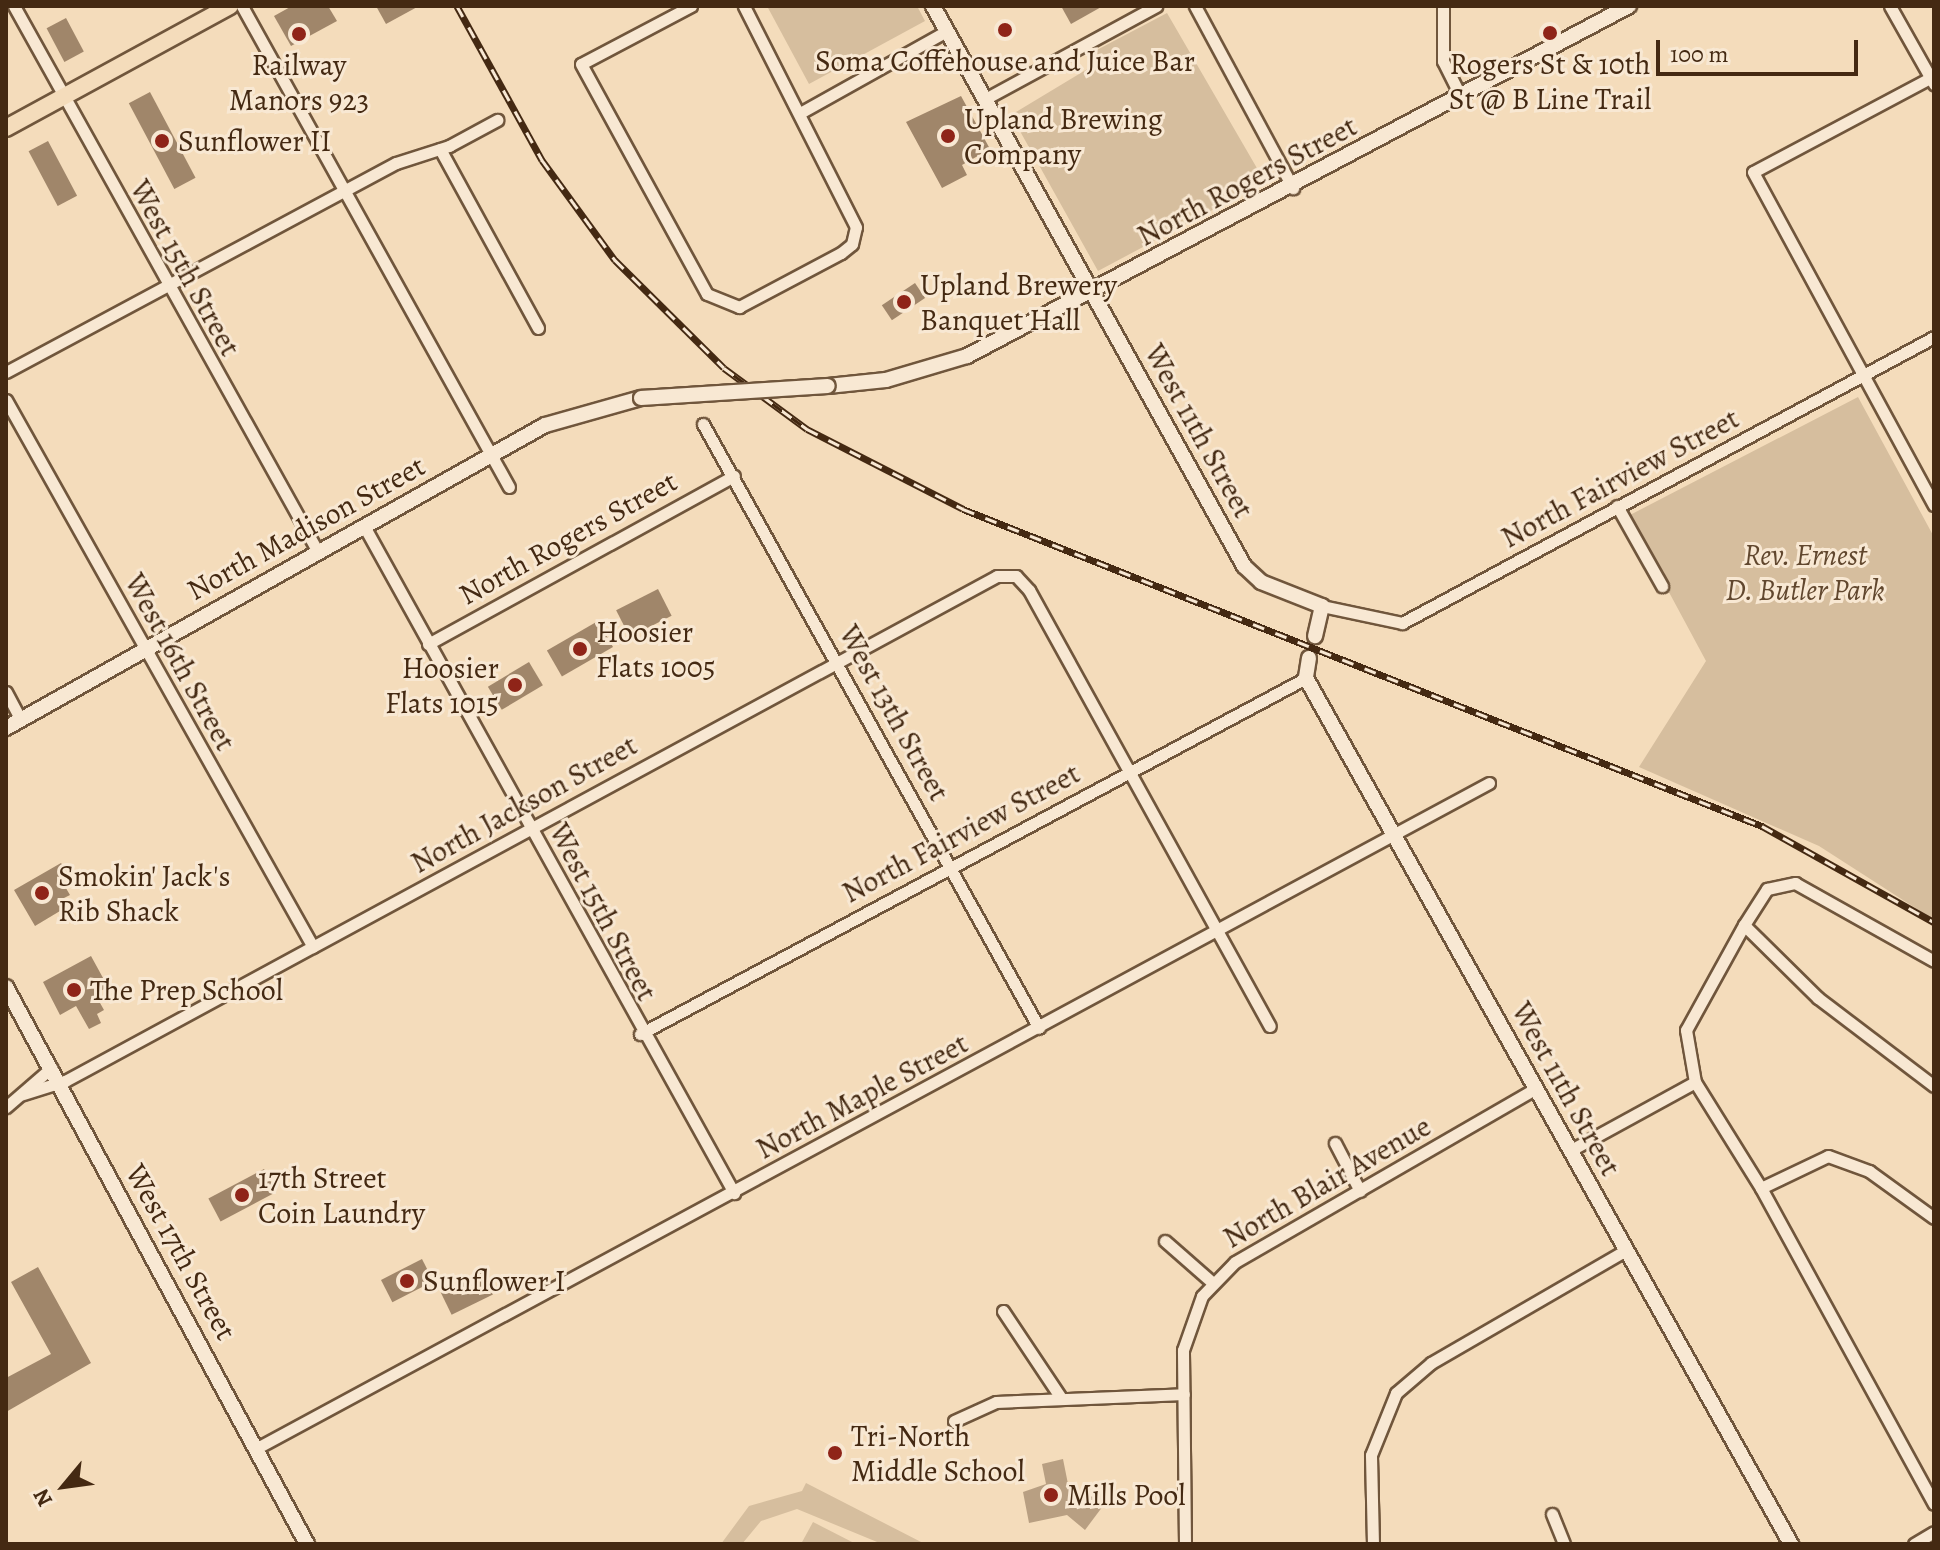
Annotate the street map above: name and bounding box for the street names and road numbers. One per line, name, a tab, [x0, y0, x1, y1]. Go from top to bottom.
street label: North Rogers Street	[1131, 108, 1363, 254]
street label: West 15th Street	[122, 174, 248, 362]
street label: West 11th Street	[1136, 338, 1262, 524]
street label: North Fairview Street	[1495, 400, 1745, 556]
street label: North Madison Street	[181, 448, 431, 608]
street label: North Rogers Street	[453, 463, 683, 613]
street label: West 16th Street	[117, 567, 243, 757]
street label: West 13th Street	[831, 619, 957, 807]
street label: North Jackson Street	[405, 727, 643, 881]
street label: North Fairview Street	[836, 755, 1086, 911]
street label: West 15th Street	[541, 817, 665, 1007]
street label: West 11th Street	[1503, 996, 1629, 1182]
street label: North Maple Street	[750, 1025, 974, 1167]
street label: North Blair Avenue	[1217, 1108, 1437, 1256]
street label: West 17th Street	[118, 1158, 244, 1346]

